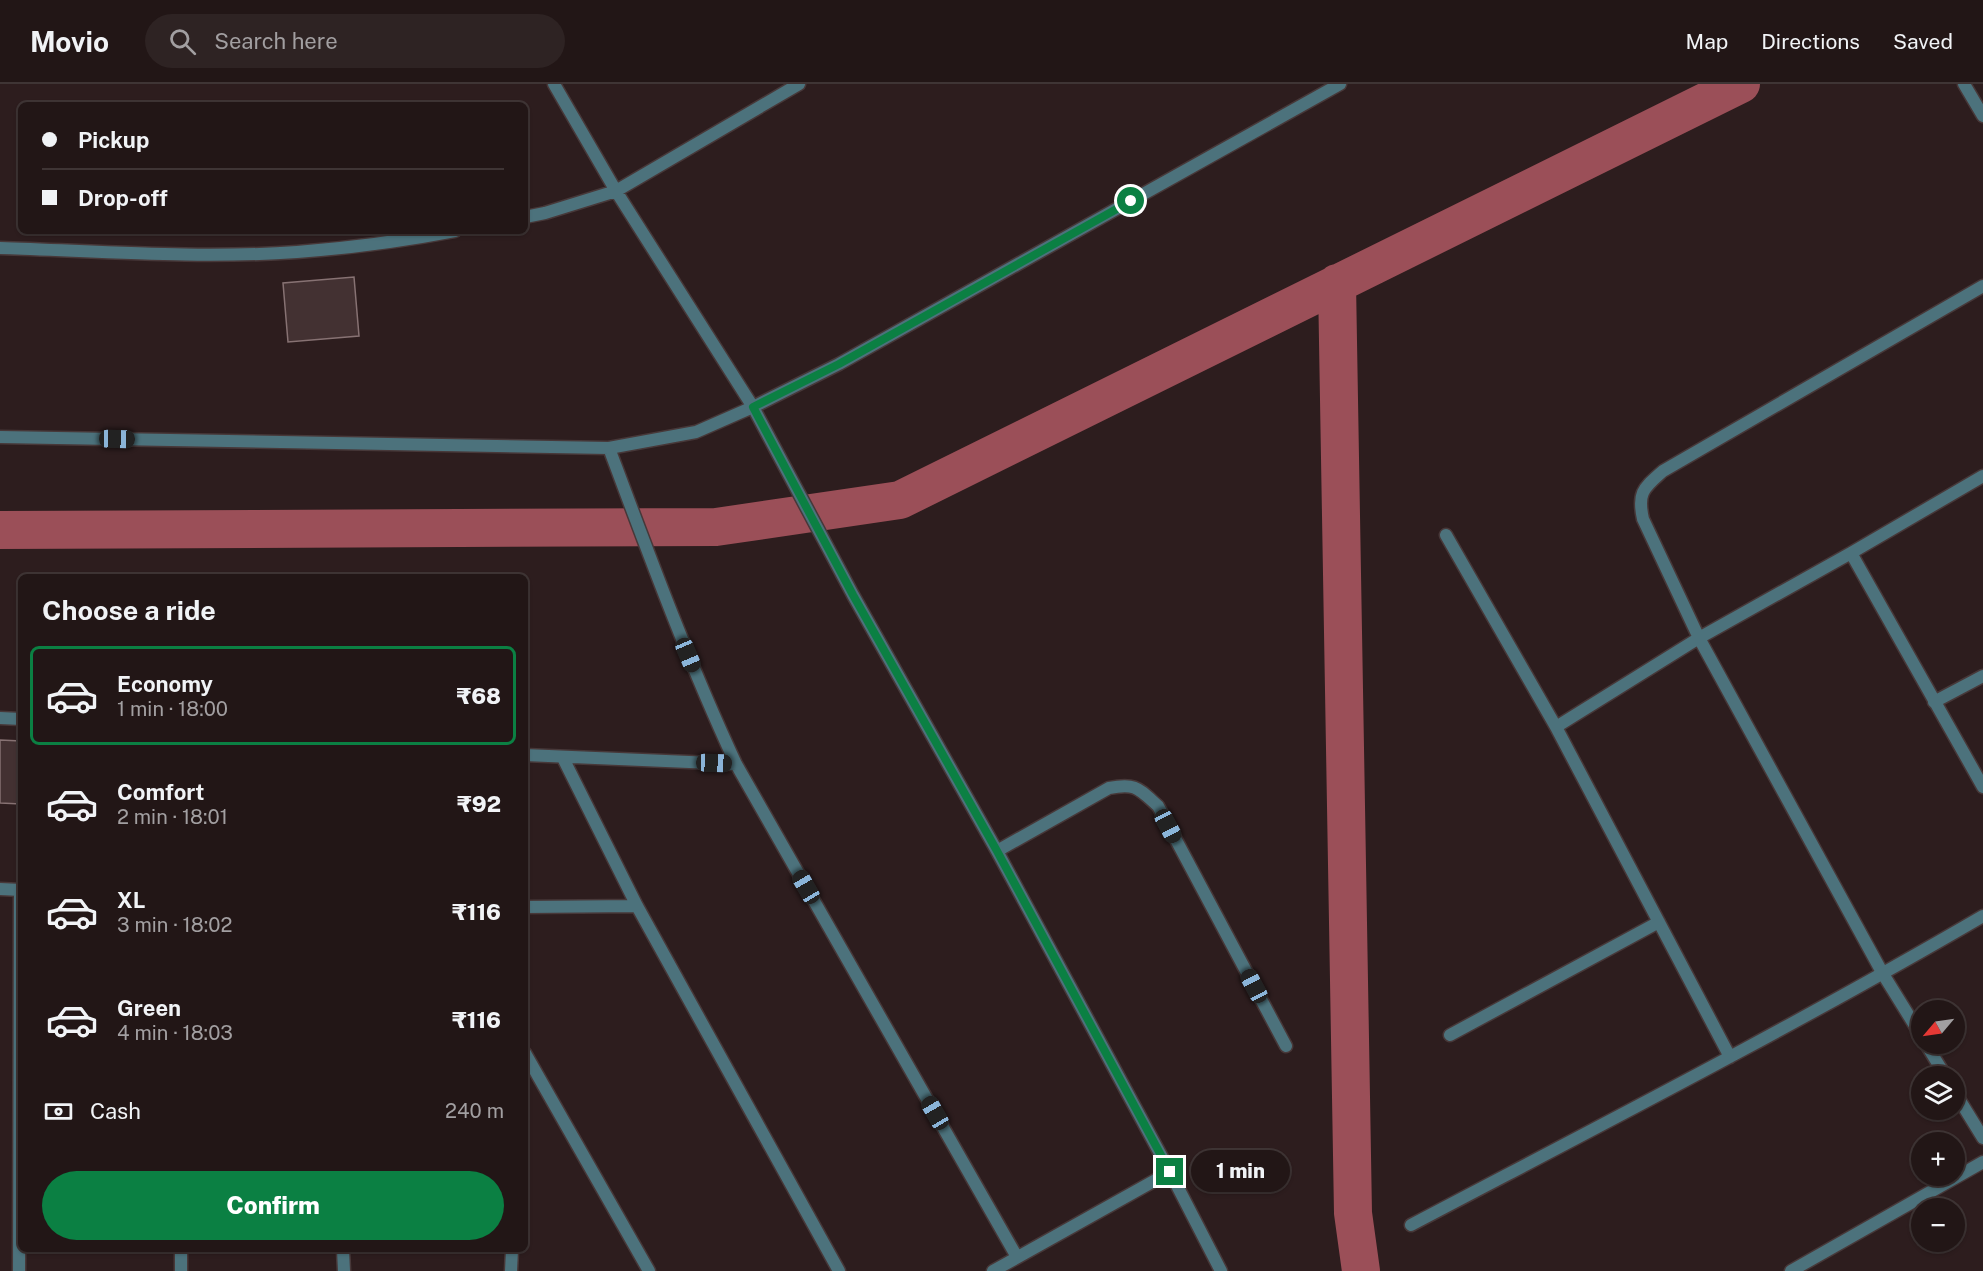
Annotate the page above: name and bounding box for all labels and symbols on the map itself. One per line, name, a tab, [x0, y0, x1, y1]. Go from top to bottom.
route start	[1117, 187, 1144, 214]
car	[99, 430, 135, 448]
car	[673, 635, 703, 675]
car	[696, 753, 732, 773]
car	[1152, 806, 1184, 846]
car	[789, 867, 823, 907]
car	[1238, 966, 1270, 1006]
north arrow	[1911, 1000, 1965, 1054]
car	[918, 1093, 952, 1133]
callout: 1 min	[1191, 1151, 1290, 1193]
route end	[1156, 1158, 1183, 1185]

